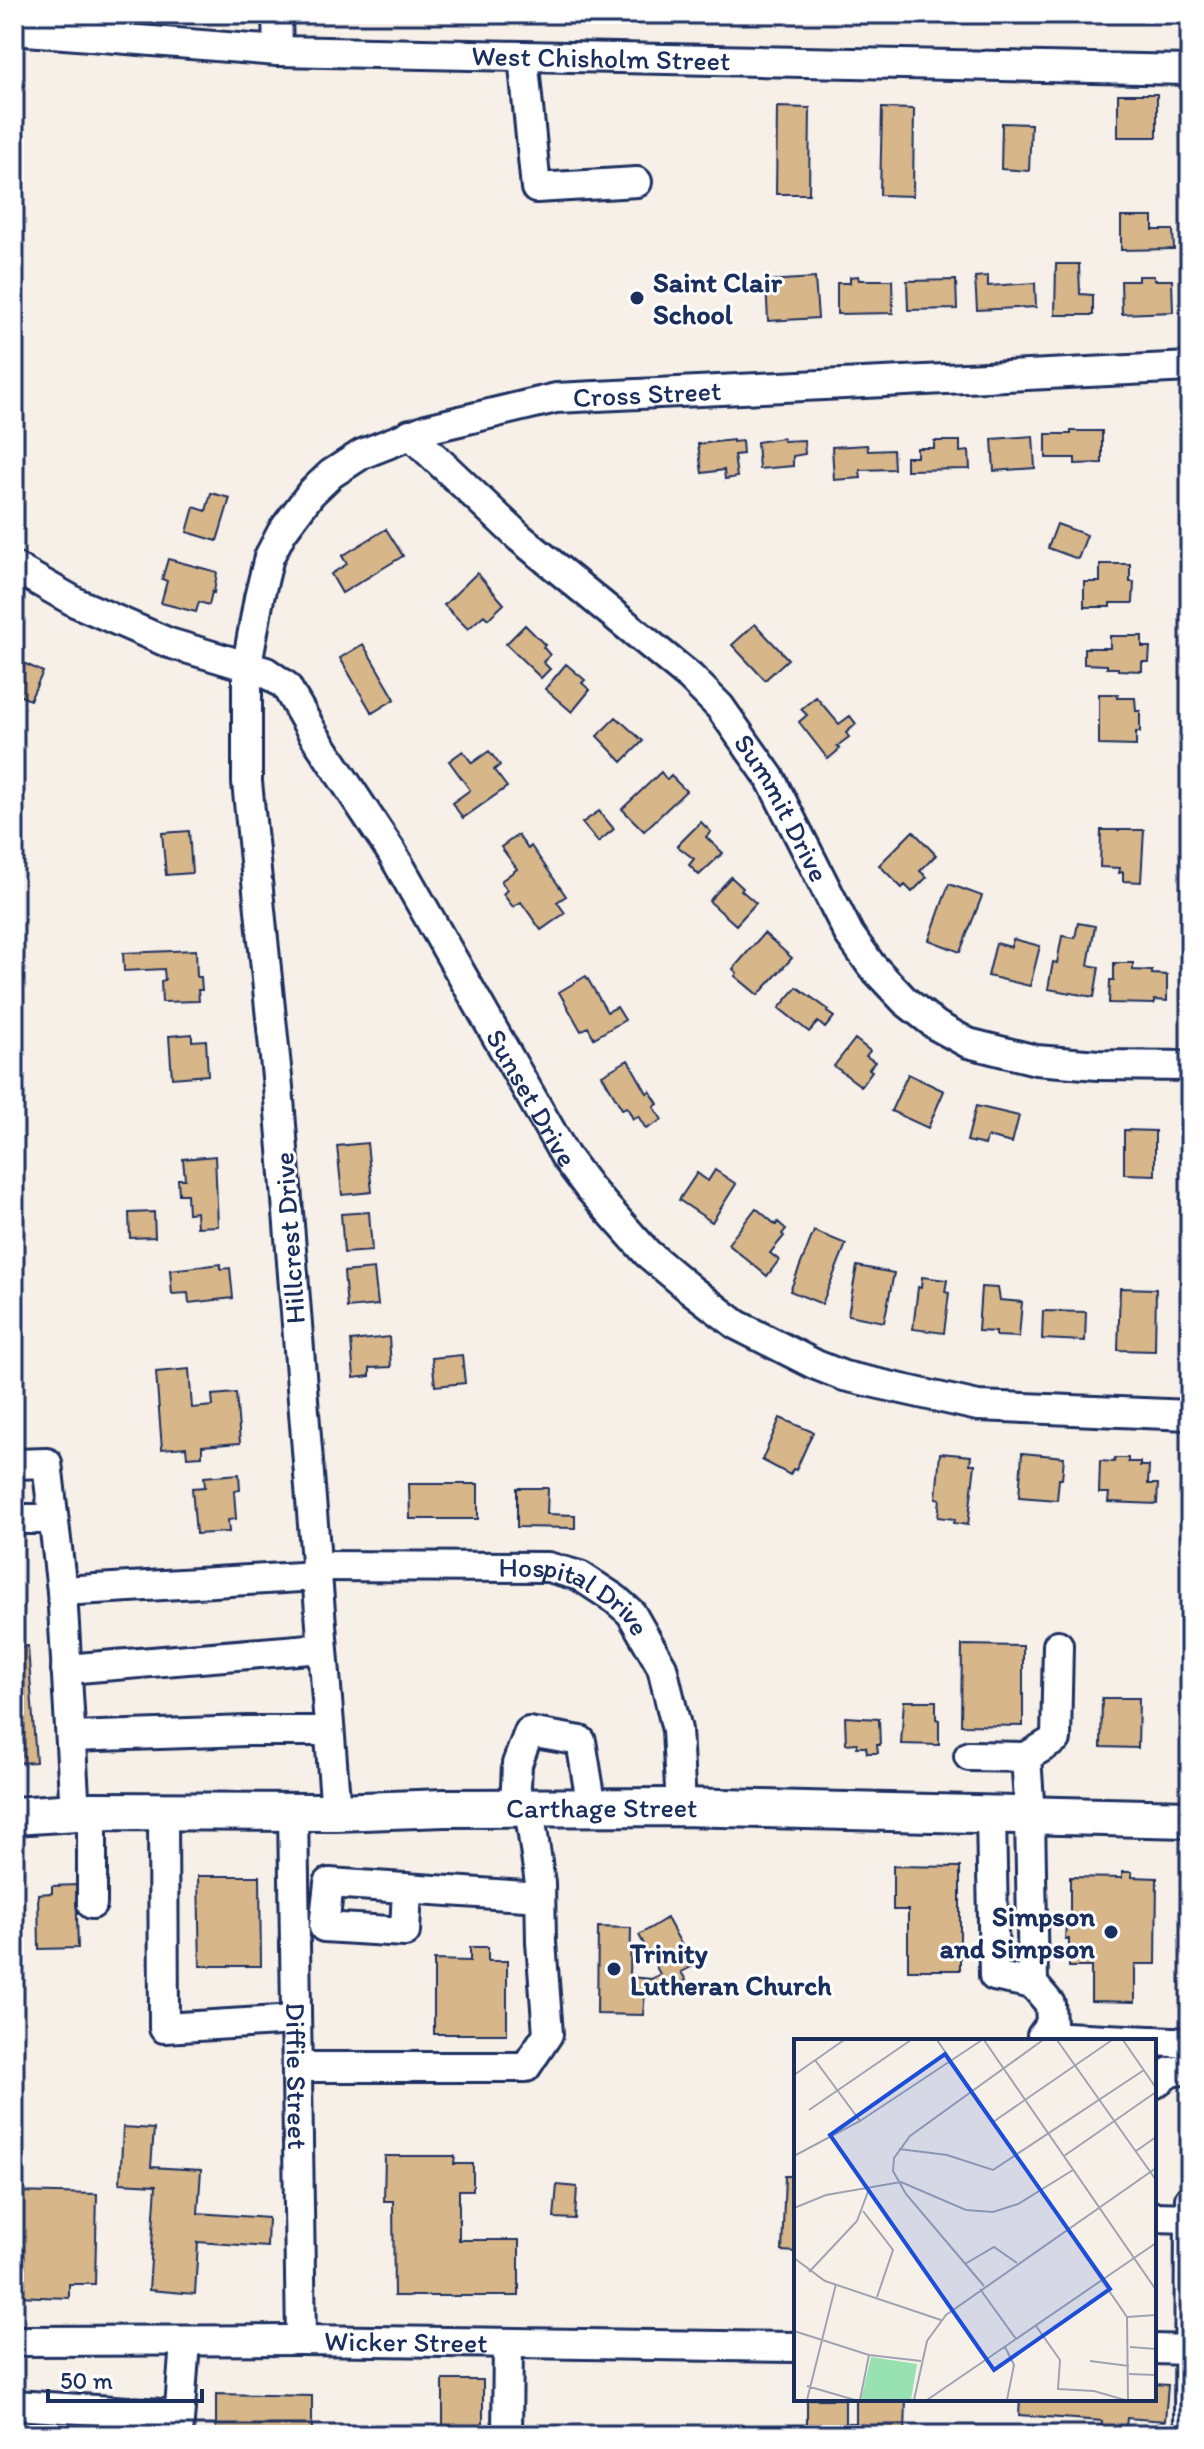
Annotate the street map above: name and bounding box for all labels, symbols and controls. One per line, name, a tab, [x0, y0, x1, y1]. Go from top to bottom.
street label: West Chisholm Street	[471, 38, 731, 77]
place label: Saint Clair School	[653, 265, 783, 331]
marker: Saint Clair School	[628, 289, 646, 307]
street label: Cross Street	[572, 373, 722, 414]
street label: Summit Drive	[727, 727, 837, 887]
street label: Sunset Drive	[479, 1023, 584, 1173]
street label: Hillcrest Drive	[266, 1151, 312, 1325]
street label: Hospital Drive	[498, 1550, 657, 1642]
street label: Carthage Street	[506, 1790, 698, 1825]
place label: Simpson and Simpson	[939, 1899, 1095, 1965]
marker: Simpson and Simpson	[1102, 1923, 1120, 1941]
place label: Trinity Lutheran Church	[629, 1936, 832, 2002]
marker: Trinity Lutheran Church	[605, 1960, 623, 1978]
street label: Diffie Street	[279, 2002, 315, 2150]
inset map	[794, 2039, 1156, 2401]
street label: Wicker Street	[324, 2323, 488, 2360]
scale bar	[48, 2353, 202, 2403]
text: 50 m	[60, 2366, 113, 2395]

